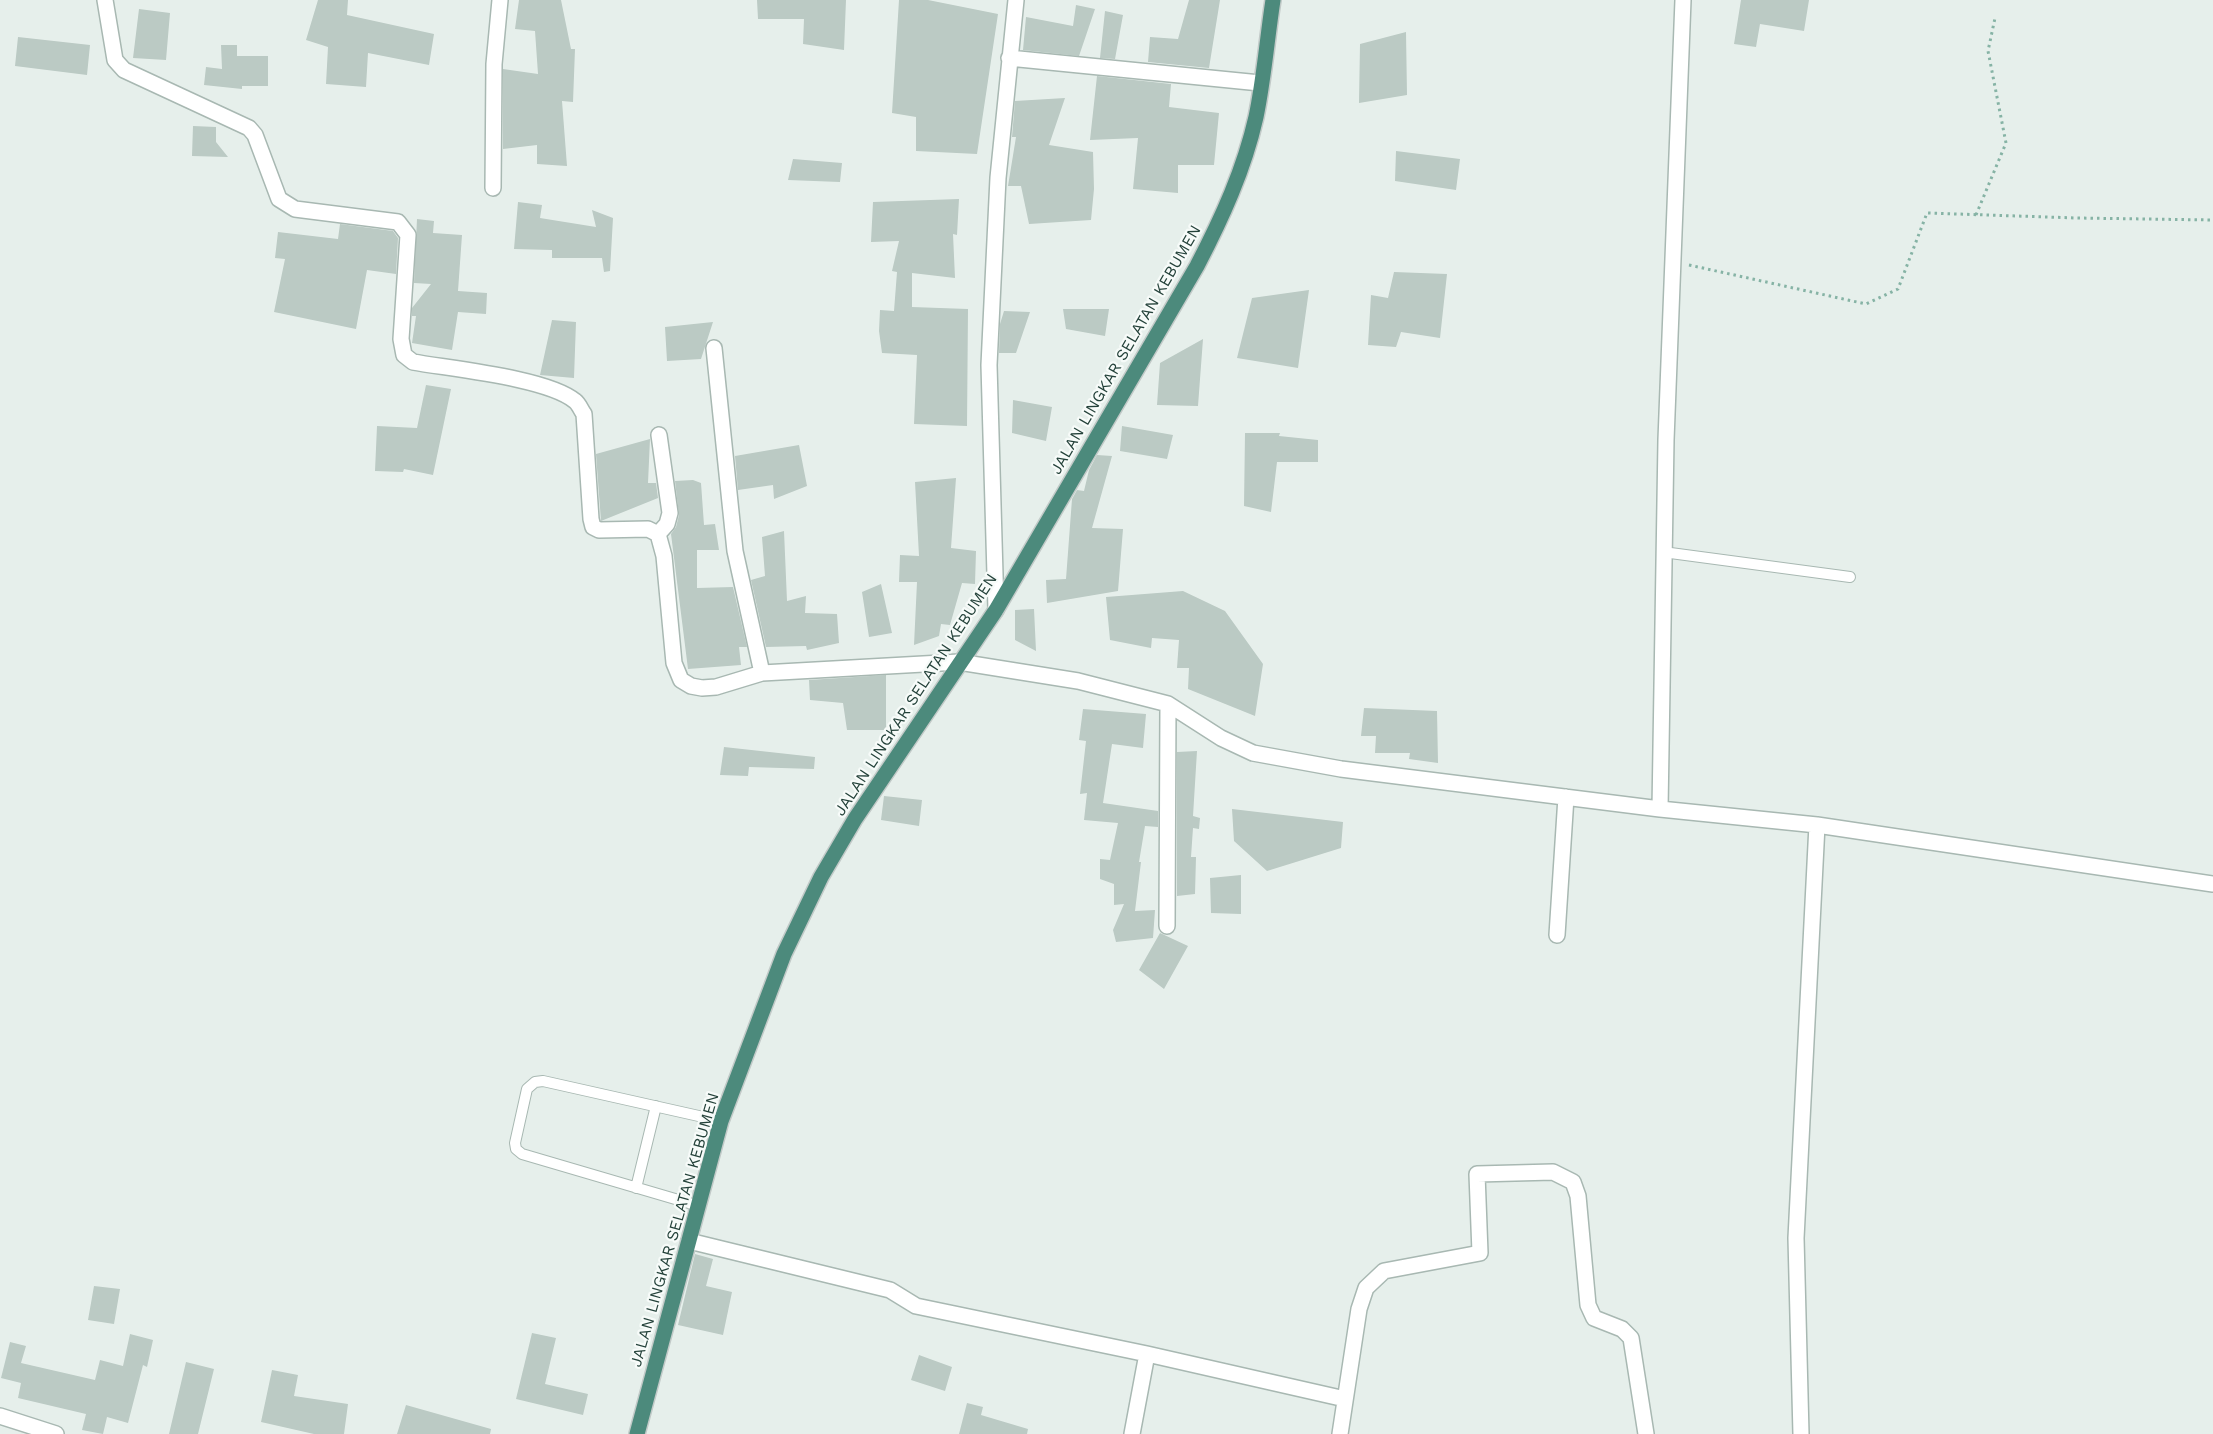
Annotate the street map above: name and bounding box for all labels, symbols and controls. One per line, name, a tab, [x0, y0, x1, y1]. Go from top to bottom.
street label: JALAN LINGKAR SELATAN KEBUMEN	[1047, 222, 1205, 478]
street label: JALAN LINGKAR SELATAN KEBUMEN	[830, 570, 1002, 820]
street label: JALAN LINGKAR SELATAN KEBUMEN	[627, 1091, 723, 1369]

